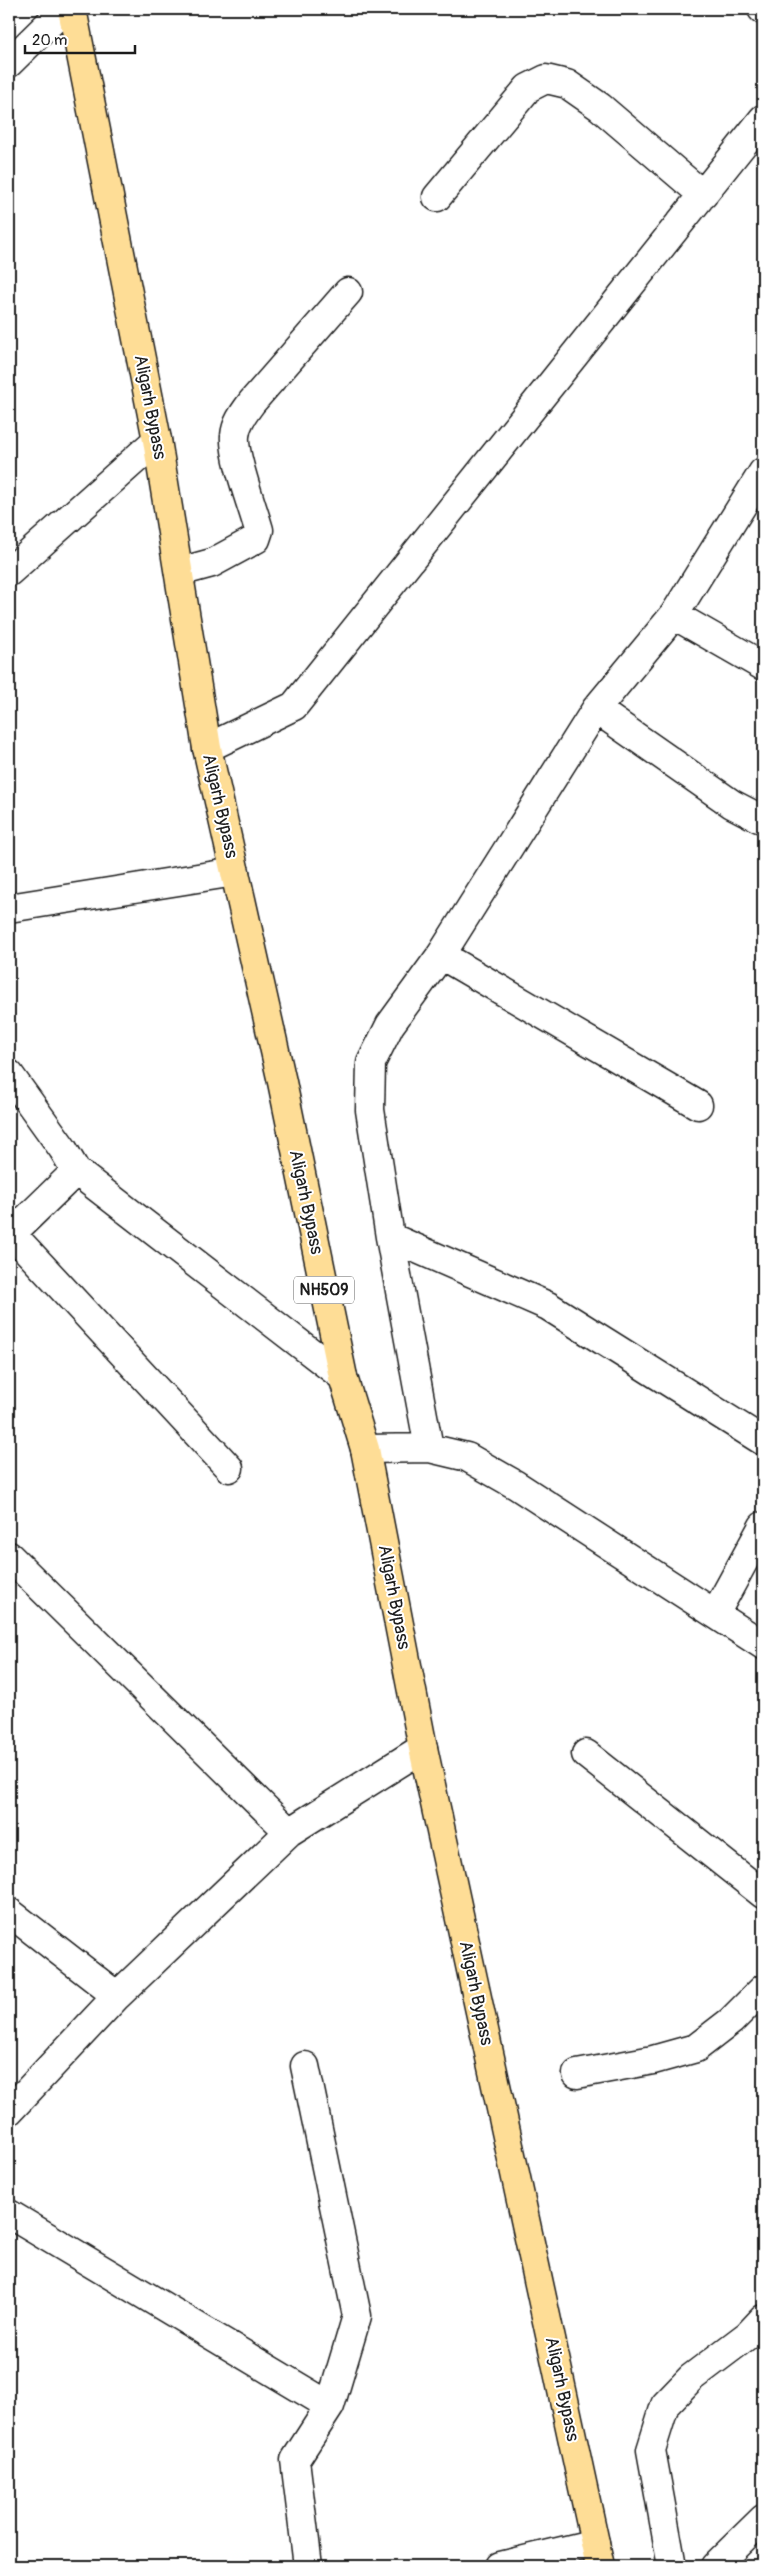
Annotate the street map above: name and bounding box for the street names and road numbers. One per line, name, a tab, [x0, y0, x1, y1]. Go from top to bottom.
street label: Aligarh Bypass	[129, 353, 171, 461]
street label: Aligarh Bypass	[197, 752, 243, 860]
street label: Aligarh Bypass	[284, 1148, 328, 1256]
road number: NH509	[294, 1276, 354, 1304]
street label: Aligarh Bypass	[373, 1543, 415, 1651]
street label: Aligarh Bypass	[454, 1939, 498, 2047]
street label: Aligarh Bypass	[540, 2335, 584, 2443]

